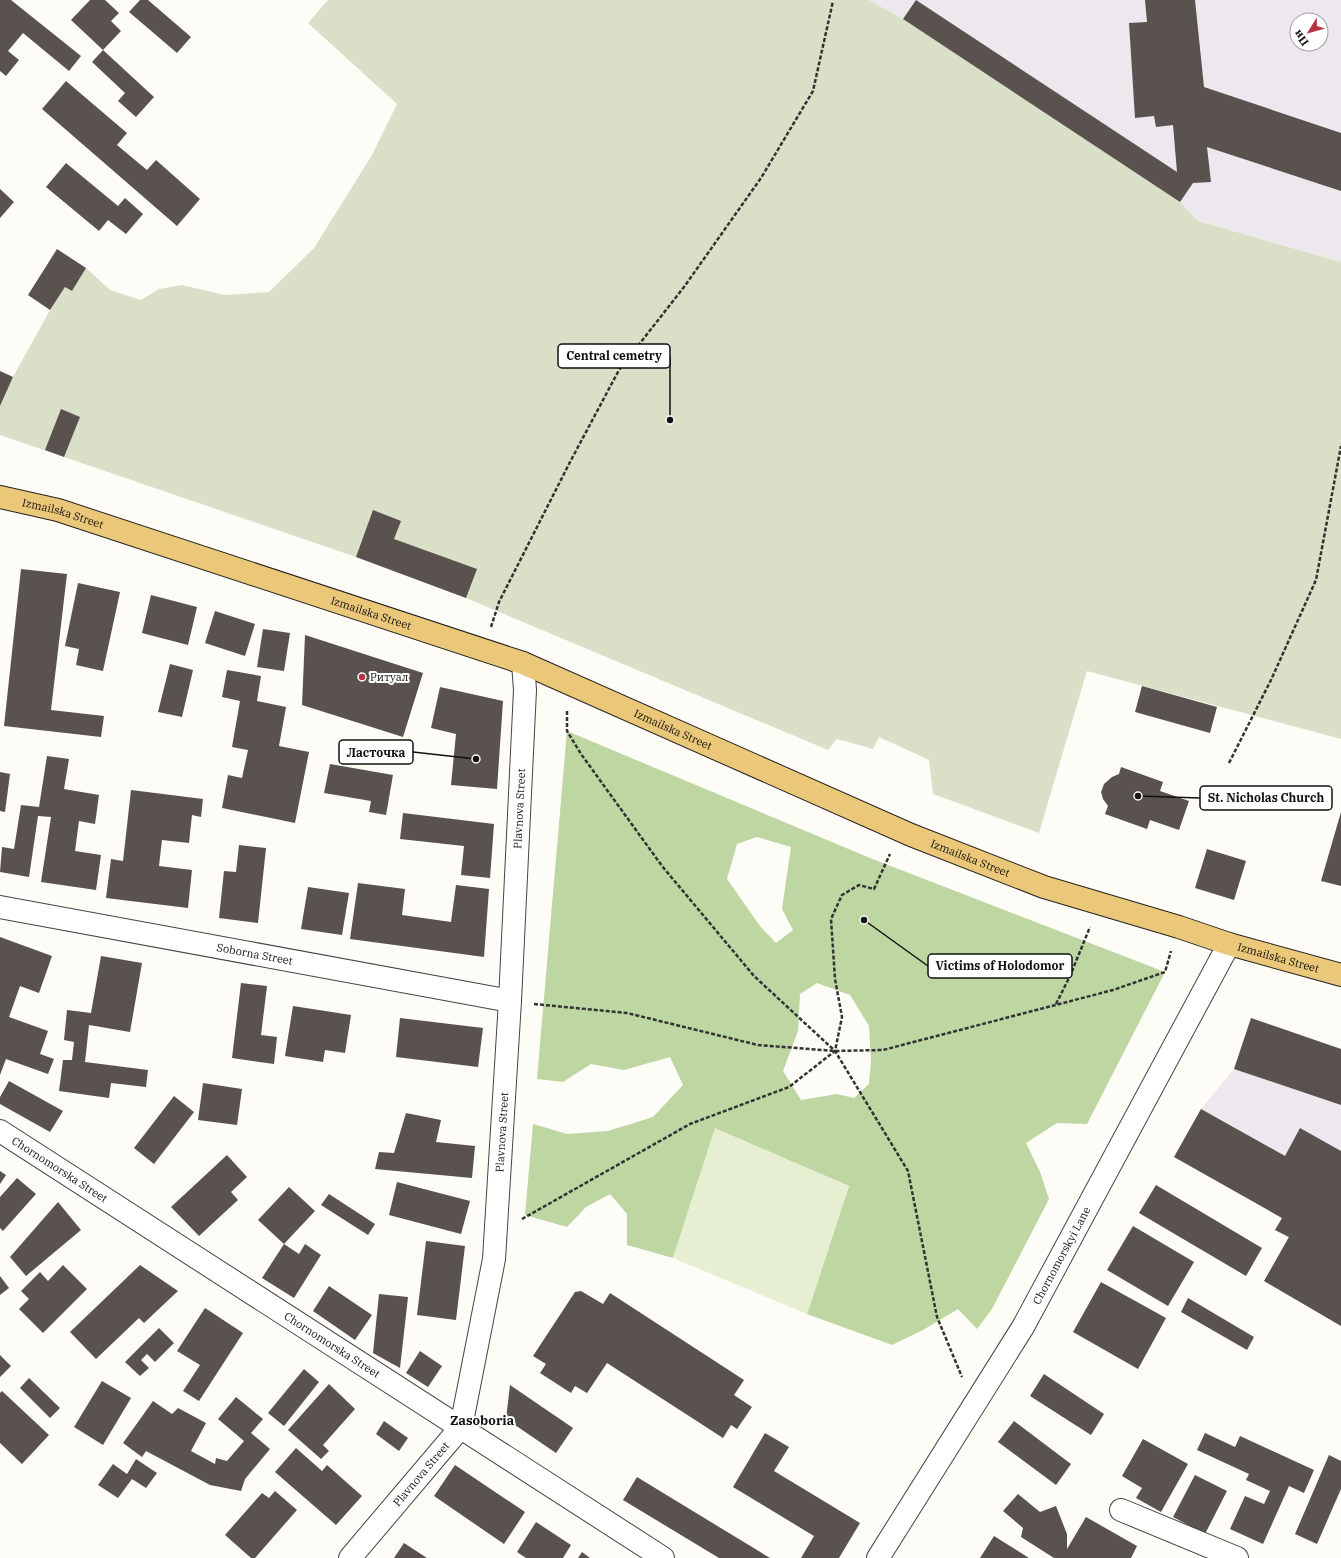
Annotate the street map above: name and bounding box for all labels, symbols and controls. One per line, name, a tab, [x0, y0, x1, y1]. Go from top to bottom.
north arrow	[1289, 12, 1329, 52]
text: Пн	[1290, 27, 1312, 49]
callout: Central cemetry	[558, 344, 670, 368]
text: Central cemetry	[566, 348, 662, 363]
street label: Izmailska Street	[21, 495, 105, 532]
street label: Izmailska Street	[329, 593, 413, 633]
place label: Ритуал	[370, 670, 409, 684]
marker: Ритуал	[357, 672, 367, 682]
street label: Izmailska Street	[632, 706, 714, 753]
callout: Ласточка	[339, 740, 413, 764]
text: Ласточка	[347, 745, 405, 760]
street label: Plavnova Street	[510, 768, 528, 849]
callout: St. Nicholas Church	[1200, 786, 1332, 810]
text: St. Nicholas Church	[1208, 790, 1324, 805]
street label: Izmailska Street	[929, 836, 1012, 880]
street label: Soborna Street	[216, 940, 294, 968]
street label: Izmailska Street	[1236, 940, 1321, 976]
callout: Victims of Holodomor	[928, 954, 1072, 978]
text: Victims of Holodomor	[936, 958, 1065, 973]
street label: Plavnova Street	[492, 1092, 511, 1173]
street label: Chornomorska Street	[9, 1133, 110, 1206]
street label: Chornomorskyi Lane	[1029, 1204, 1094, 1307]
street label: Chornomorska Street	[282, 1309, 383, 1381]
district label: Zasoboria	[450, 1412, 515, 1429]
street label: Plavnova Street	[390, 1439, 452, 1509]

